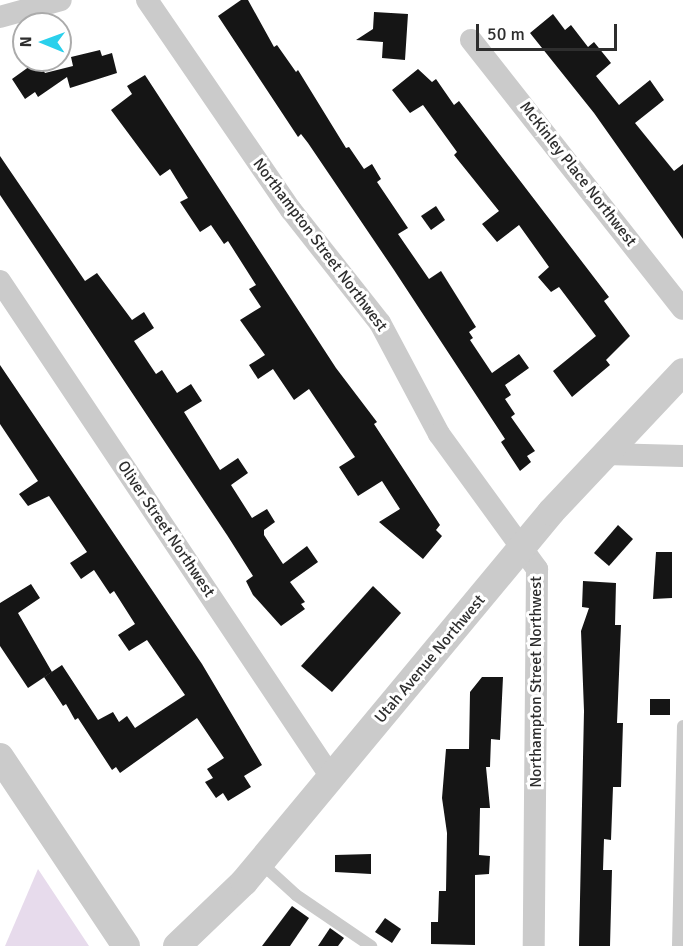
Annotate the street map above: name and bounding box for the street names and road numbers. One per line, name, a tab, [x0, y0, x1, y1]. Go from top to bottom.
street label: McKinley Place Northwest	[515, 98, 641, 250]
street label: Northampton Street Northwest	[249, 155, 391, 335]
street label: Oliver Street Northwest	[113, 457, 219, 601]
street label: Northampton Street Northwest	[526, 576, 546, 788]
street label: Utah Avenue Northwest	[371, 591, 489, 727]

